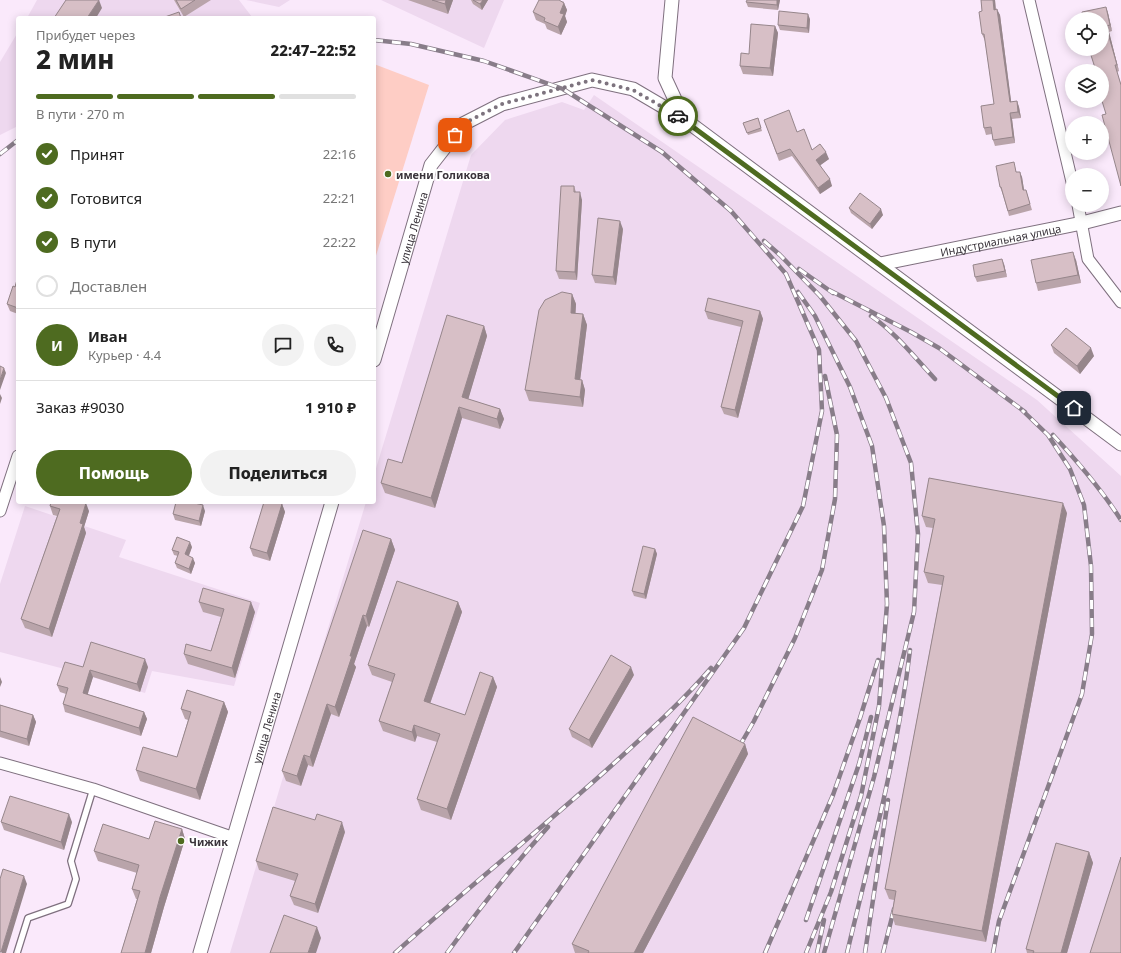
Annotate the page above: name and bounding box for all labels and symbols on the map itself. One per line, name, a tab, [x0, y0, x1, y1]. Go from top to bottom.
courier	[658, 96, 698, 136]
pin	[438, 118, 472, 152]
place label: имени Голикова	[396, 167, 490, 182]
marker: имени Голикова	[383, 169, 393, 179]
street label: улица Ленина	[395, 190, 430, 265]
street label: Индустриальная улица	[939, 220, 1062, 259]
pin	[1057, 391, 1091, 425]
street label: улица Ленина	[248, 690, 284, 765]
place label: Чижик	[189, 834, 228, 849]
marker: Чижик	[176, 836, 186, 846]

